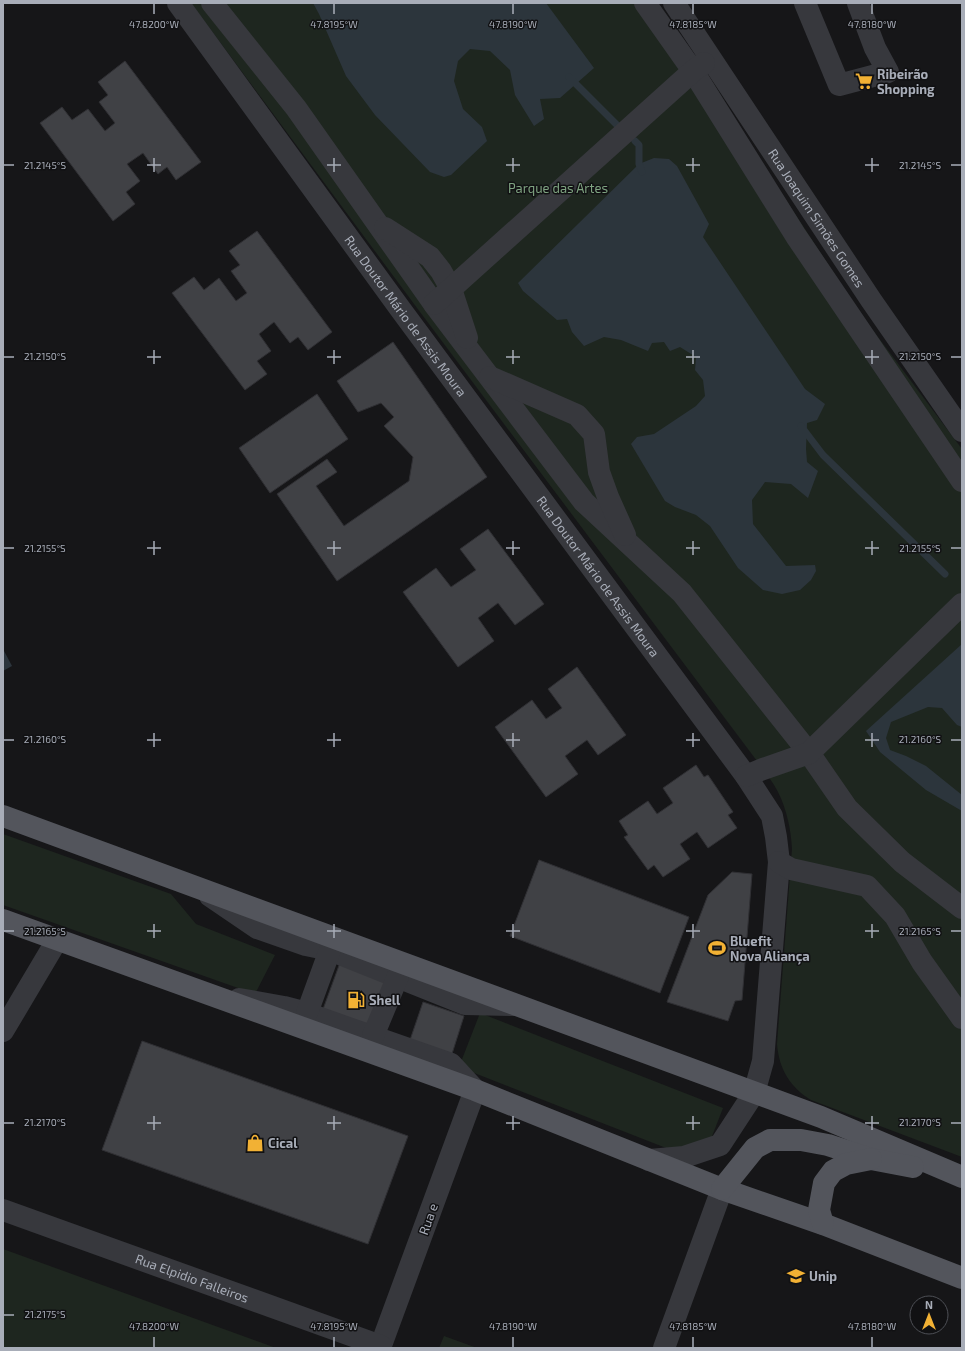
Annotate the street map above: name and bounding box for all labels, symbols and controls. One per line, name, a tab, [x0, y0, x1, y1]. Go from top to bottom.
text: 47.8200°W	[129, 18, 179, 30]
text: 47.8195°W	[310, 18, 358, 30]
text: 47.8190°W	[489, 18, 538, 30]
text: 47.8185°W	[669, 18, 717, 30]
text: 47.8180°W	[848, 18, 897, 30]
place label: Ribeirão Shopping	[877, 66, 935, 97]
supermarket icon: Ribeirão Shopping	[854, 71, 874, 91]
street label: Rua Joaquim Simões Gomes	[765, 146, 868, 290]
text: 21.2145°S	[24, 159, 67, 171]
text: 21.2145°S	[899, 159, 942, 171]
park label: Parque das Artes	[508, 180, 608, 196]
street label: Rua Doutor Mário de Assis Moura	[341, 232, 470, 400]
text: 21.2150°S	[24, 350, 66, 362]
text: 21.2150°S	[899, 350, 941, 362]
street label: Rua Doutor Mário de Assis Moura	[533, 493, 663, 660]
text: 21.2155°S	[24, 542, 66, 554]
text: 21.2155°S	[899, 542, 941, 554]
text: 21.2160°S	[24, 733, 67, 745]
text: 21.2160°S	[899, 733, 942, 745]
text: 21.2165°S	[24, 925, 66, 937]
text: 21.2165°S	[899, 925, 941, 937]
place label: Bluefit Nova Aliança	[730, 933, 810, 965]
sports icon: Bluefit Nova Aliança	[707, 938, 727, 958]
fuel station icon: Shell	[346, 990, 366, 1010]
place label: Shell	[369, 992, 401, 1008]
text: 21.2170°S	[24, 1116, 66, 1128]
text: 21.2170°S	[899, 1116, 941, 1128]
shop icon: Cical	[245, 1133, 265, 1153]
place label: Cical	[268, 1135, 298, 1151]
street label: Rua e	[415, 1201, 441, 1237]
street label: Rua Elpidio Falleiros	[133, 1250, 251, 1306]
school or university icon: Unip	[786, 1266, 806, 1286]
place label: Unip	[809, 1268, 837, 1284]
north arrow	[909, 1295, 949, 1335]
text: N	[925, 1298, 933, 1311]
text: 21.2175°S	[24, 1308, 66, 1320]
text: 47.8200°W	[129, 1320, 179, 1332]
text: 47.8195°W	[310, 1320, 358, 1332]
text: 47.8190°W	[489, 1320, 538, 1332]
text: 47.8185°W	[669, 1320, 717, 1332]
text: 47.8180°W	[848, 1320, 897, 1332]

